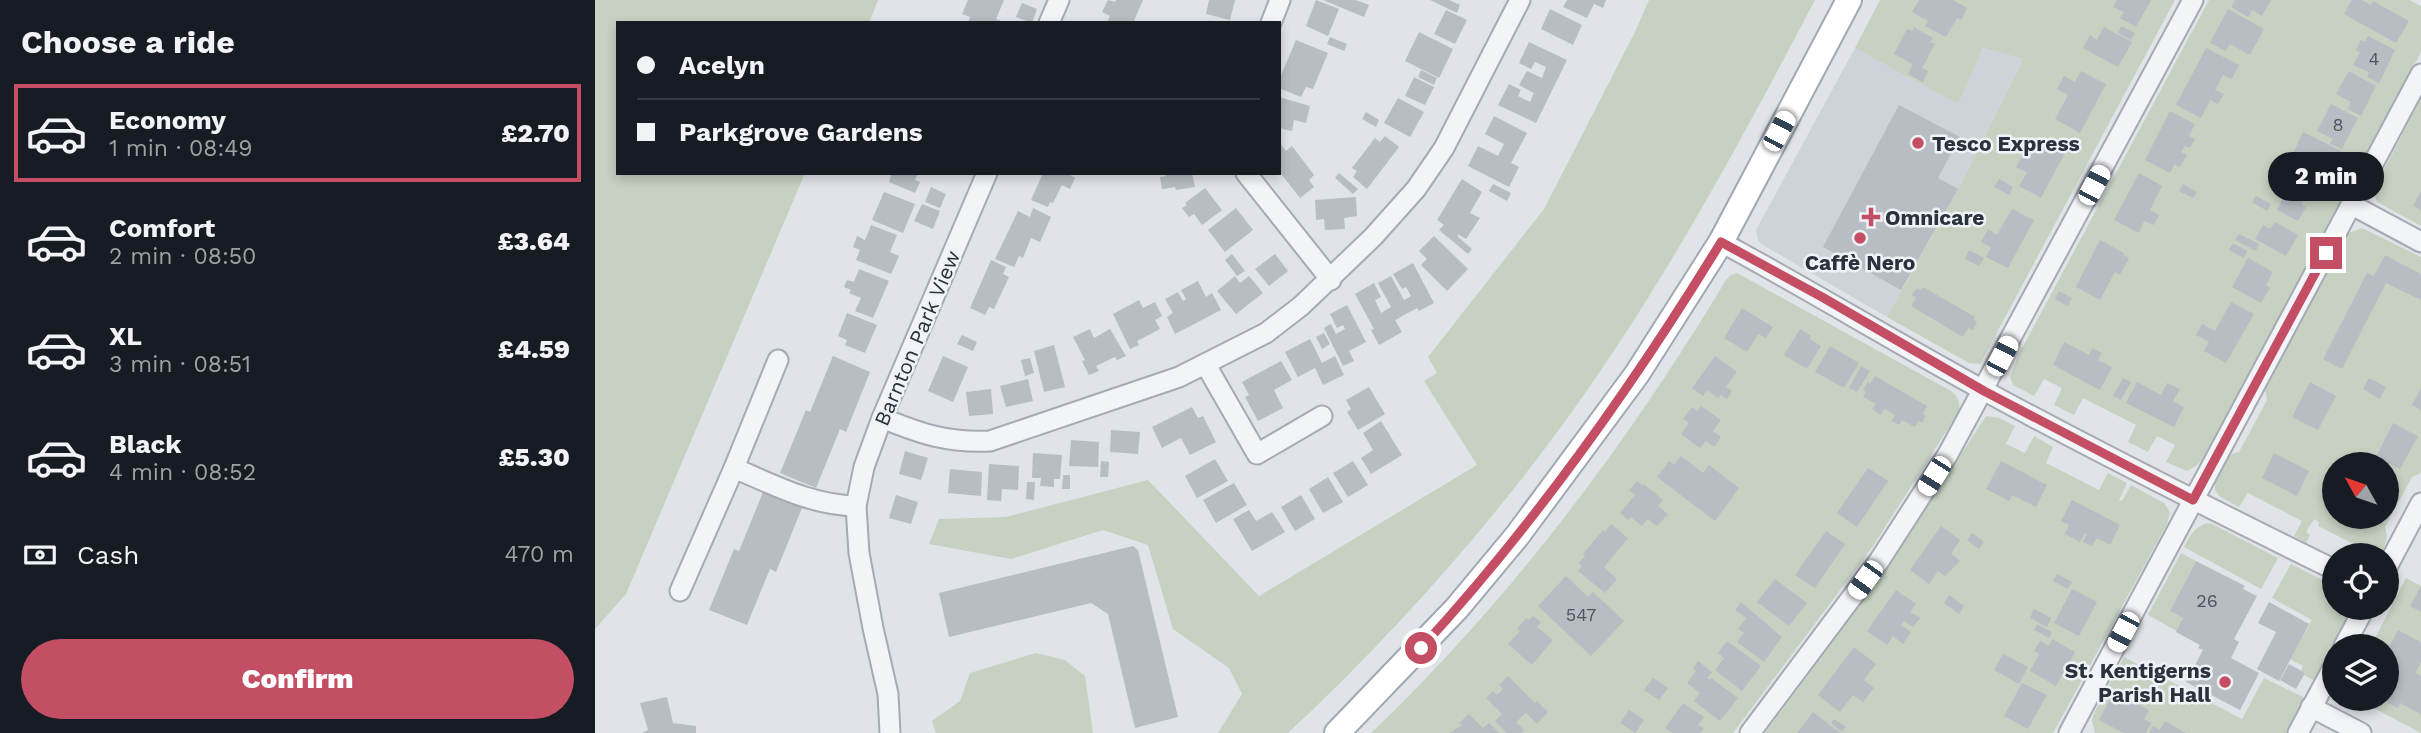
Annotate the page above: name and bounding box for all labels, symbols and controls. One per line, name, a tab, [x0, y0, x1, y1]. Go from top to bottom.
text: Choose a ride	[21, 23, 235, 61]
house number: 4	[2369, 48, 2380, 69]
text: Acelyn	[679, 50, 765, 80]
icon: car	[25, 102, 88, 165]
text: Economy	[109, 105, 226, 135]
car	[1760, 108, 1799, 154]
house number: 8	[2332, 114, 2344, 135]
text: Parkgrove Gardens	[679, 117, 923, 147]
text: £2.70	[501, 118, 570, 148]
place label: Tesco Express	[1932, 131, 2080, 156]
text: 1 min · 08:49	[109, 135, 253, 162]
marker: Tesco Express	[1910, 135, 1926, 151]
callout: 2 min	[2268, 152, 2384, 201]
car	[2075, 162, 2114, 208]
text: 2 min	[2295, 163, 2357, 190]
place label: Omnicare	[1885, 205, 1984, 230]
marker: Omnicare	[1863, 209, 1879, 225]
icon: car	[25, 210, 88, 273]
text: Comfort	[109, 213, 215, 243]
text: £3.64	[497, 226, 570, 256]
marker: Caffè Nero	[1852, 230, 1868, 246]
route end	[2310, 237, 2342, 269]
text: 2 min · 08:50	[109, 243, 256, 270]
street label: Barnton Park View	[869, 246, 965, 430]
place label: Caffè Nero	[1805, 250, 1915, 275]
icon: car	[25, 318, 88, 381]
text: XL	[109, 321, 142, 351]
car	[1983, 333, 2022, 379]
text: £4.59	[498, 334, 570, 364]
text: 3 min · 08:51	[109, 351, 251, 378]
icon: car	[25, 426, 88, 489]
text: Black	[109, 429, 181, 459]
text: £5.30	[498, 442, 570, 472]
north arrow	[2322, 452, 2399, 528]
map controls	[2322, 452, 2399, 711]
car	[1914, 453, 1955, 499]
text: 4 min · 08:52	[109, 459, 256, 486]
icon: cash	[21, 536, 59, 574]
text: Cash	[77, 540, 139, 570]
text: 470 m	[505, 541, 574, 568]
button: locate	[2322, 543, 2399, 620]
car	[1845, 557, 1886, 603]
house number: 26	[2196, 590, 2218, 611]
house number: 547	[1566, 604, 1596, 625]
car	[2104, 609, 2143, 655]
route start	[1405, 632, 1437, 664]
button: layers	[2322, 634, 2399, 711]
button: Confirm	[21, 639, 574, 719]
place label: St. Kentigerns Parish Hall	[2065, 658, 2211, 707]
marker: St. Kentigerns Parish Hall	[2217, 674, 2233, 690]

